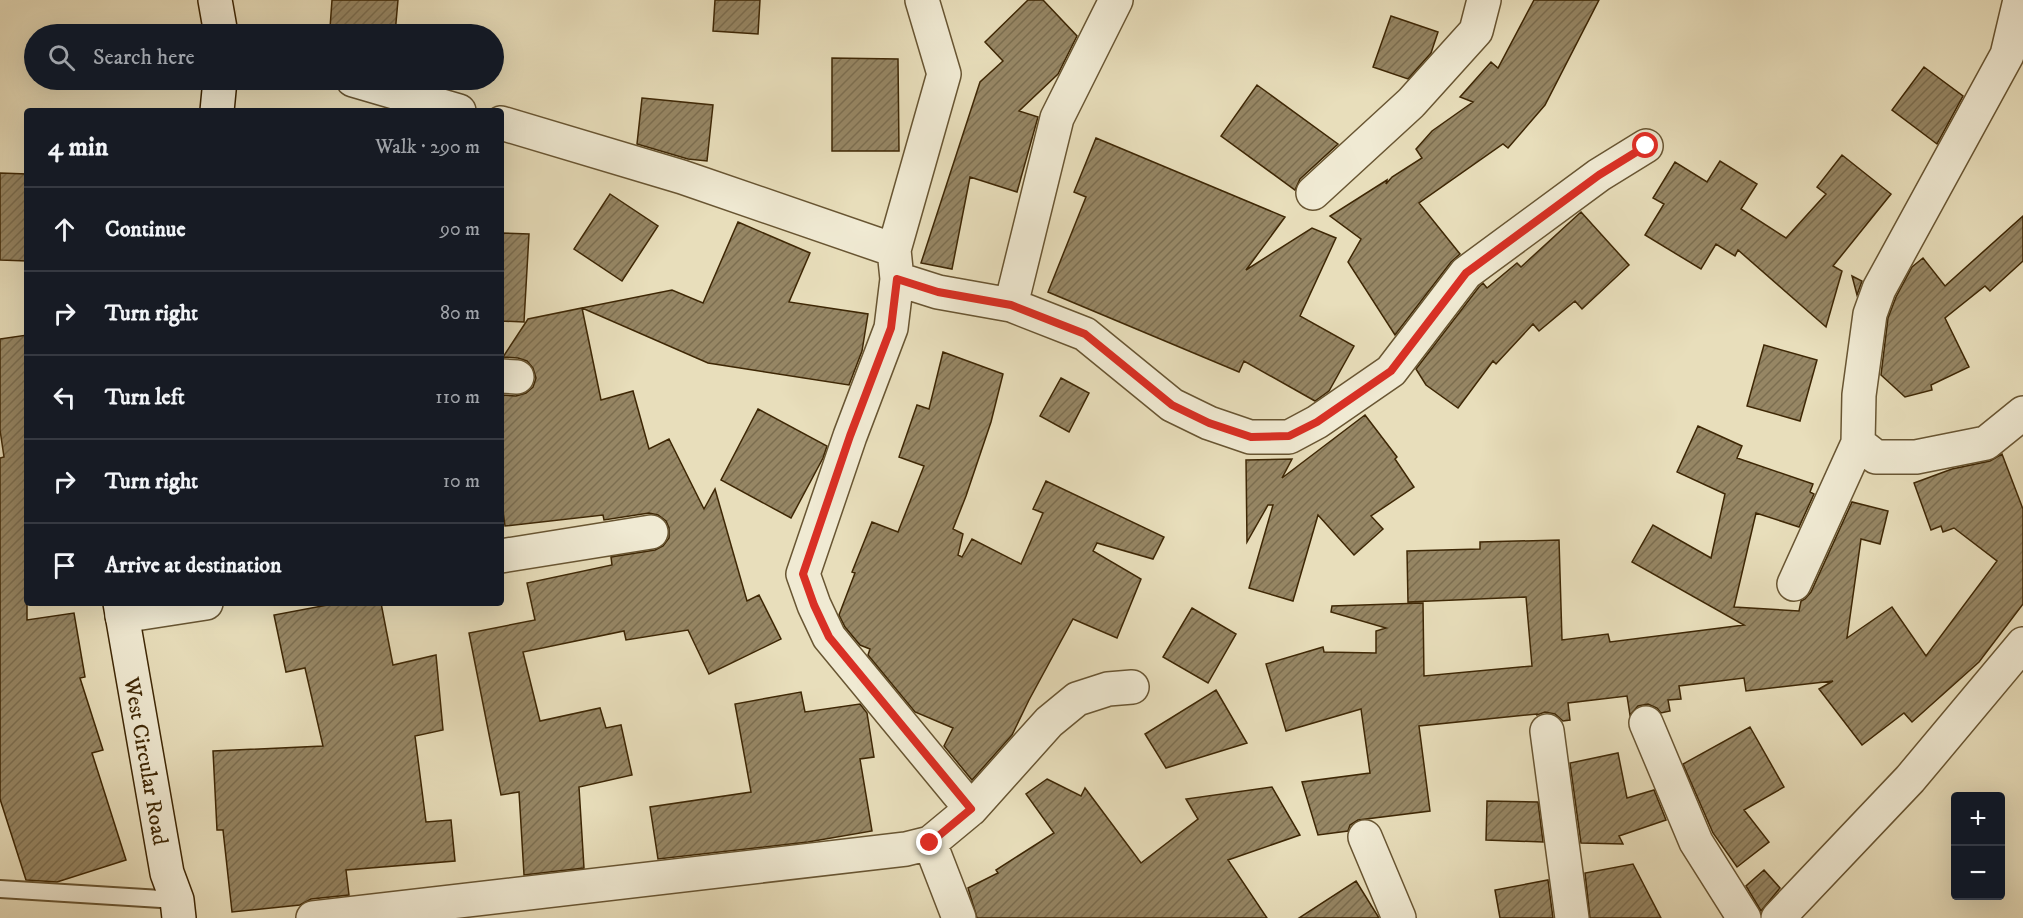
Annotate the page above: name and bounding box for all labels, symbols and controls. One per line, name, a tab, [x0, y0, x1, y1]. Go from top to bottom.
search box	[24, 24, 504, 90]
icon: search	[45, 41, 78, 74]
text: Search here	[93, 44, 195, 71]
text: 4 min	[48, 131, 108, 164]
route start	[1632, 132, 1658, 158]
text: Walk · 290 m	[375, 135, 480, 160]
icon: ahead	[48, 213, 81, 246]
text: Continue	[105, 216, 186, 243]
text: 90 m	[440, 217, 480, 242]
icon: right	[48, 297, 81, 330]
text: Turn right	[105, 300, 198, 327]
text: 80 m	[440, 301, 480, 326]
icon: left	[48, 381, 81, 414]
text: Turn left	[105, 384, 185, 411]
text: 110 m	[435, 385, 480, 410]
icon: right	[48, 465, 81, 498]
text: Turn right	[105, 468, 198, 495]
text: 10 m	[443, 469, 480, 494]
icon: arrive	[48, 549, 81, 582]
text: Arrive at destination	[105, 552, 282, 579]
street label: West Circular Road	[117, 674, 174, 847]
map controls	[1951, 792, 2005, 900]
button: +	[1951, 792, 2005, 846]
route end	[916, 829, 942, 855]
button: −	[1951, 846, 2005, 900]

